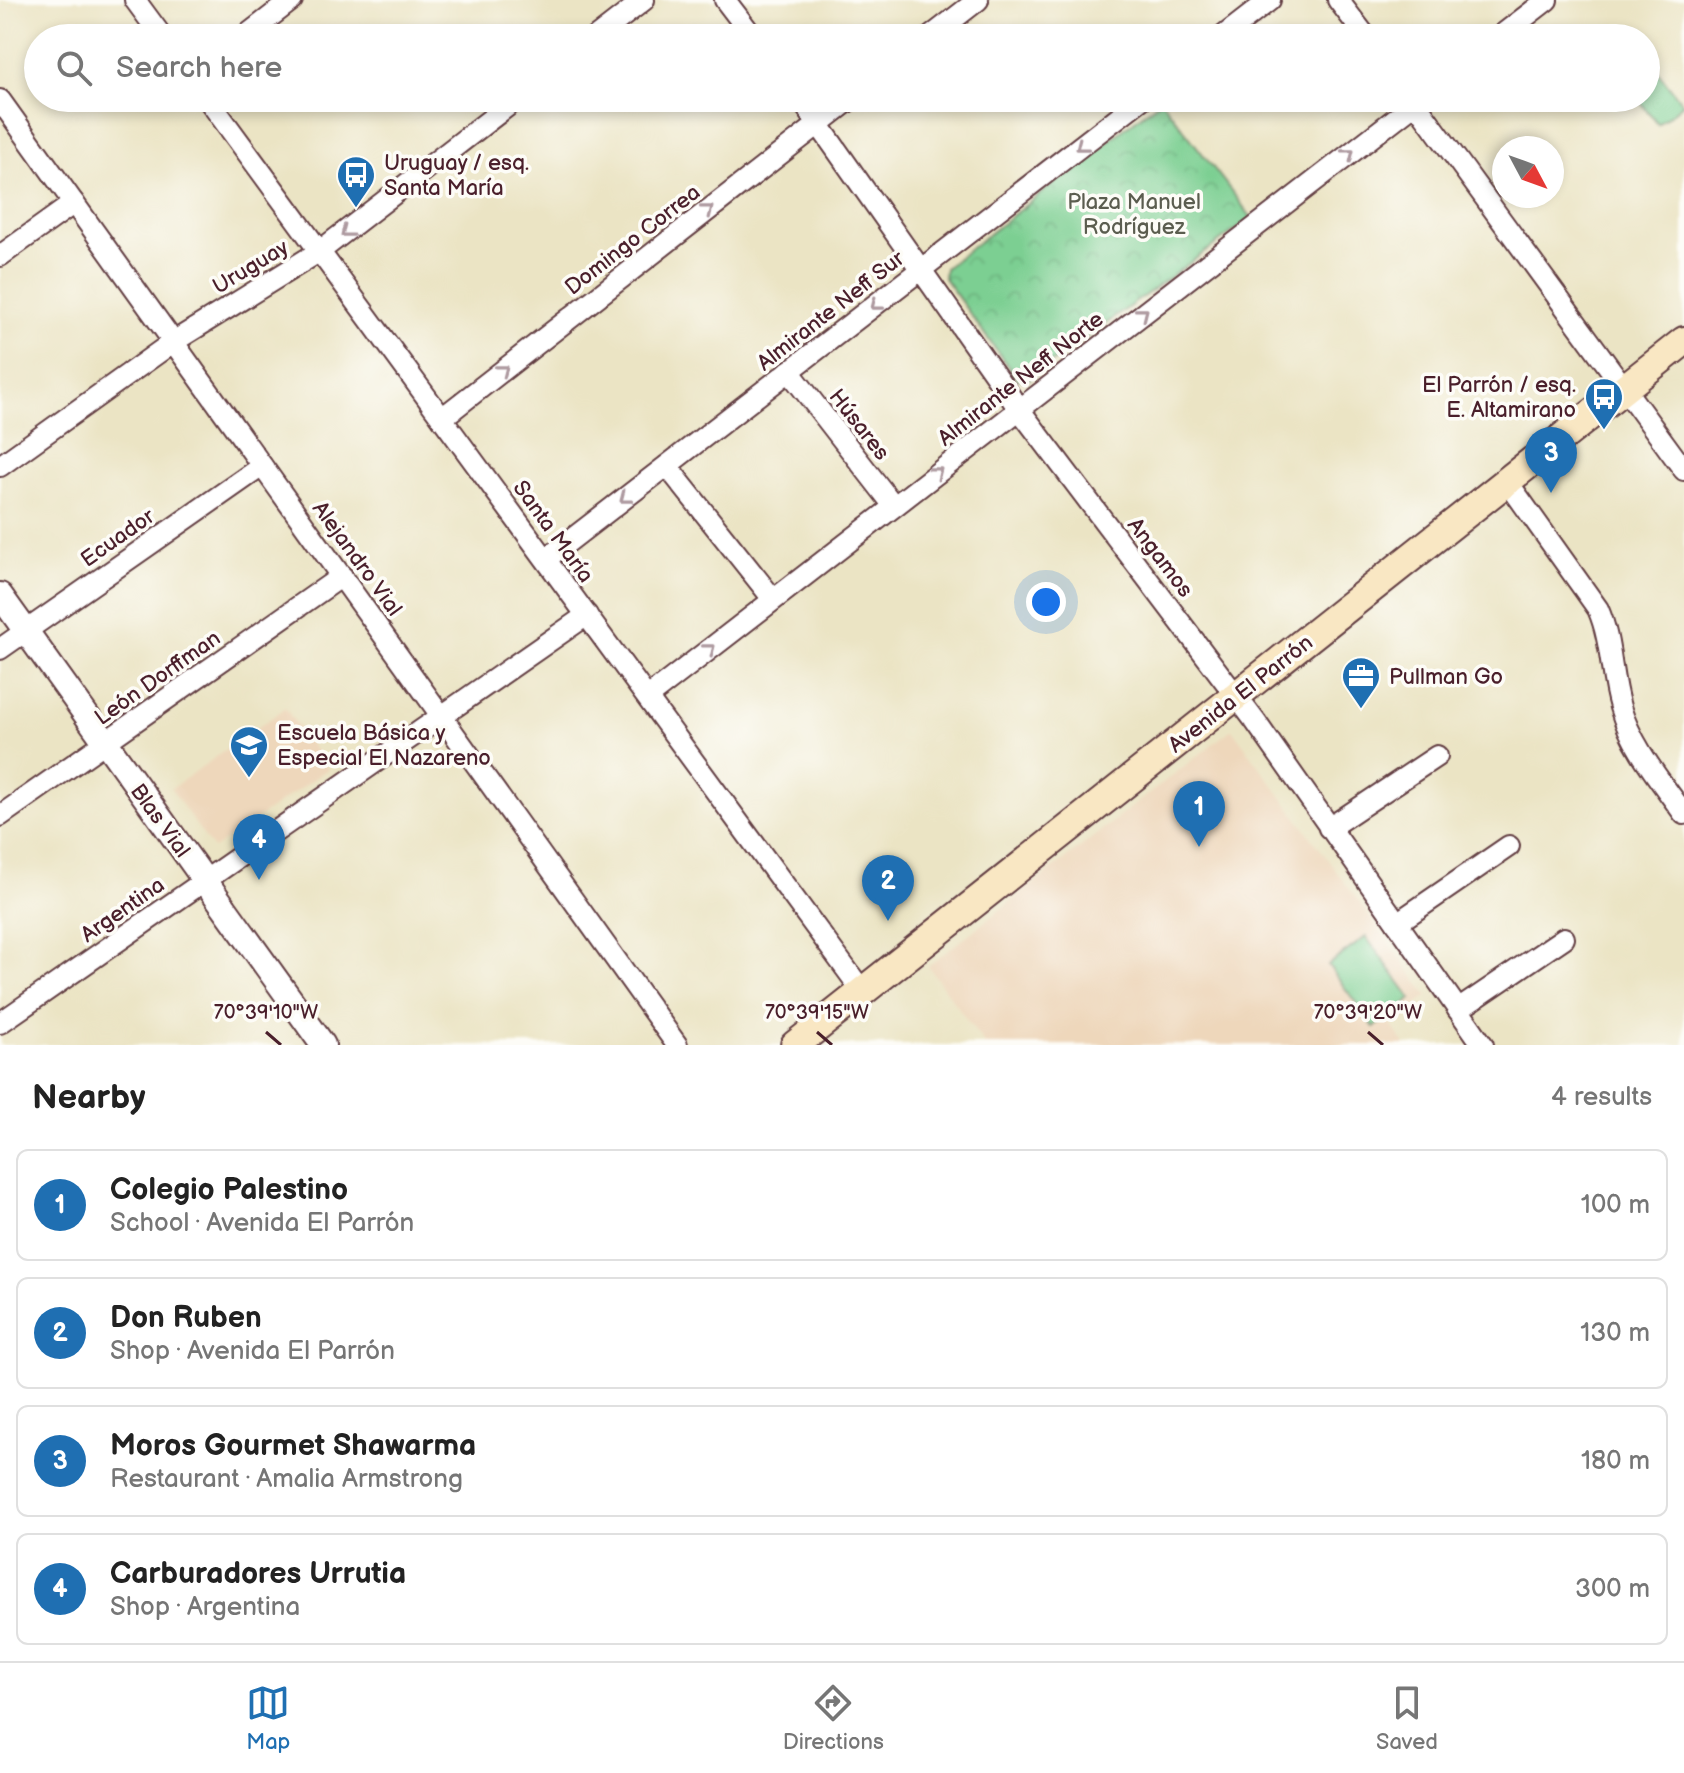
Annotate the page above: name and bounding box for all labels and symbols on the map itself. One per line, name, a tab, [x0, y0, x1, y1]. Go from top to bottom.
one-way arrow	[1075, 136, 1090, 150]
north arrow	[1492, 136, 1564, 208]
place label: Uruguay / esq. Santa María	[384, 150, 529, 202]
one-way arrow	[1340, 150, 1355, 164]
bus stop icon: Uruguay / esq. Santa María	[335, 154, 377, 209]
street label: Domingo Correa	[560, 179, 706, 301]
park label: Plaza Manuel Rodríguez	[1067, 189, 1201, 241]
one-way arrow	[699, 205, 713, 220]
one-way arrow	[340, 222, 355, 236]
street label: Uruguay	[208, 234, 294, 300]
street label: Almirante Neff Sur	[752, 245, 911, 377]
one-way arrow	[870, 295, 884, 309]
street label: Almirante Neff Norte	[933, 306, 1109, 452]
one-way arrow	[1134, 309, 1149, 323]
one-way arrow	[494, 365, 508, 380]
place label: El Parrón / esq. E. Altamirano	[1422, 372, 1576, 424]
bus stop icon: El Parrón / esq. E. Altamirano	[1583, 376, 1625, 431]
street label: Húsares	[823, 384, 895, 466]
pin: 3	[1525, 427, 1577, 493]
one-way arrow	[928, 468, 943, 482]
street label: Santa María	[507, 476, 599, 588]
one-way arrow	[619, 488, 634, 502]
street label: Alejandro Vial	[306, 496, 407, 622]
street label: Ecuador	[76, 502, 161, 573]
street label: Angamos	[1121, 513, 1199, 603]
your location	[1026, 582, 1066, 622]
street label: León Dorffman	[90, 625, 226, 731]
street label: Avenida El Parrón	[1163, 629, 1319, 759]
one-way arrow	[701, 644, 715, 658]
office icon: Pullman Go	[1340, 655, 1382, 710]
place label: Pullman Go	[1389, 664, 1503, 691]
place label: Escuela Básica y Especial El Nazareno	[277, 720, 491, 772]
school or university icon: Escuela Básica y Especial El Nazareno	[228, 724, 270, 779]
street label: Blas Vial	[124, 779, 196, 863]
pin: 1	[1173, 781, 1225, 847]
pin: 4	[233, 814, 285, 880]
pin: 2	[862, 855, 914, 921]
street label: Argentina	[76, 872, 170, 949]
text: 70°39'10"W	[214, 1001, 318, 1025]
text: 70°39'15"W	[765, 1001, 869, 1025]
text: 70°39'20"W	[1314, 1001, 1422, 1025]

